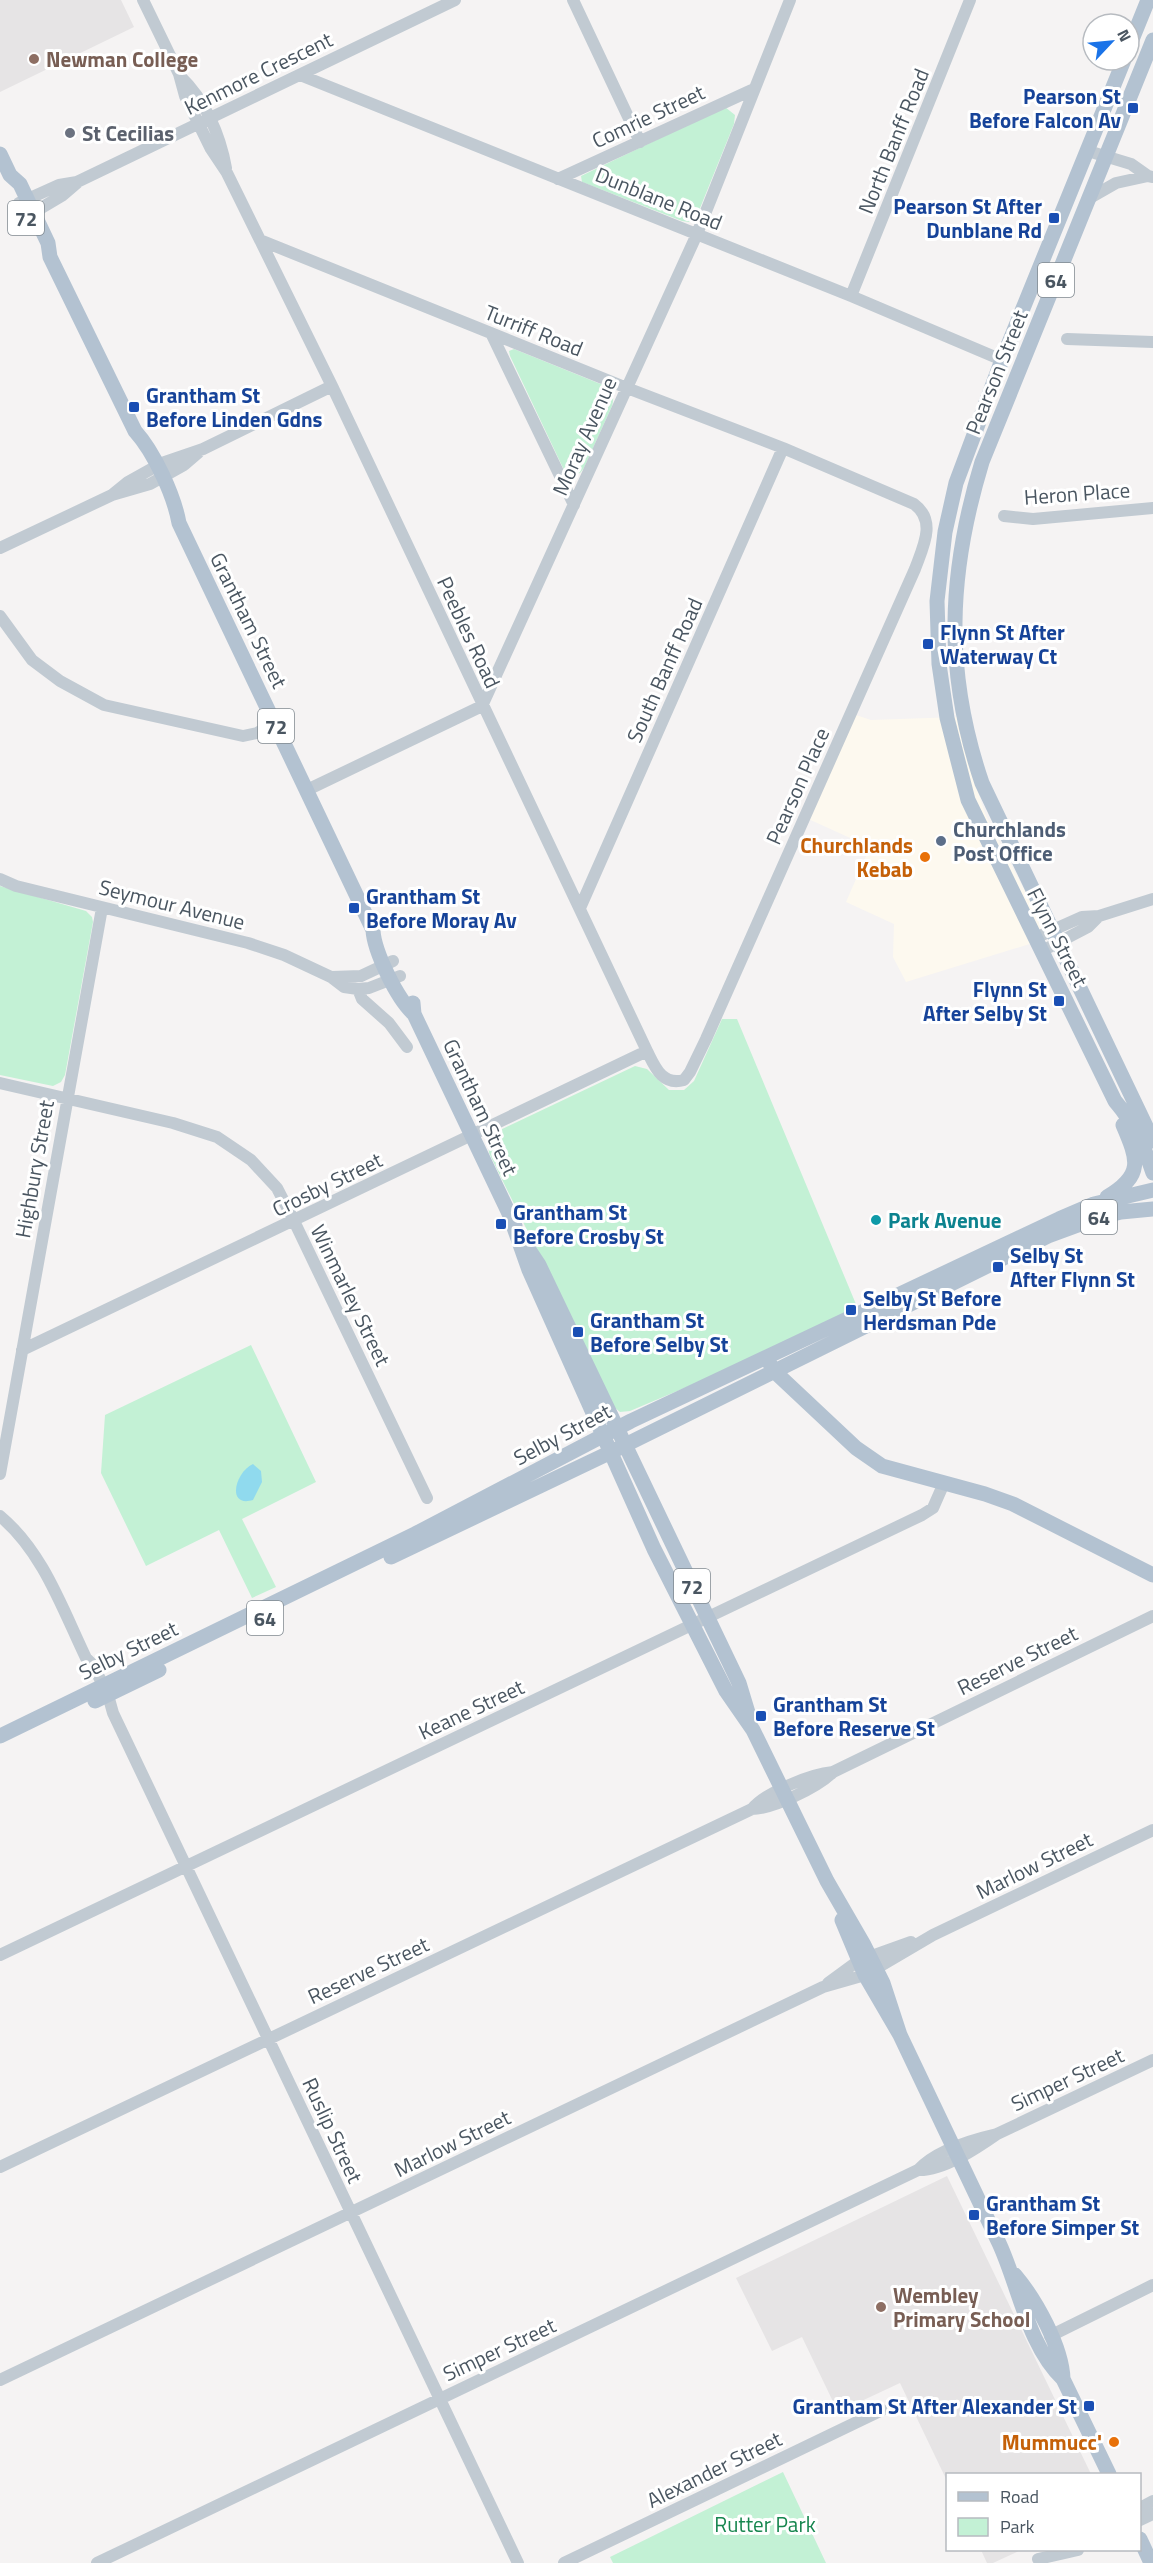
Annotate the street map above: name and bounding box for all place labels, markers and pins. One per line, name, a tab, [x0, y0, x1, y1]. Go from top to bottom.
place label: Newman College	[46, 43, 198, 75]
marker: Newman College	[27, 52, 41, 66]
place label: Pearson St Before Falcon Av	[969, 80, 1122, 136]
marker: Pearson St Before Falcon Av	[1126, 101, 1140, 115]
place label: St Cecilias	[82, 117, 174, 149]
marker: St Cecilias	[63, 126, 77, 140]
place label: Pearson St After Dunblane Rd	[893, 190, 1042, 246]
marker: Pearson St After Dunblane Rd	[1047, 211, 1061, 225]
place label: Grantham St Before Linden Gdns	[146, 379, 323, 435]
marker: Grantham St Before Linden Gdns	[127, 400, 141, 414]
place label: Flynn St After Waterway Ct	[940, 616, 1065, 672]
marker: Flynn St After Waterway Ct	[921, 637, 935, 651]
place label: Churchlands Post Office	[953, 813, 1066, 869]
place label: Churchlands Kebab	[800, 829, 913, 885]
marker: Churchlands Post Office	[934, 834, 948, 848]
marker: Churchlands Kebab	[918, 850, 932, 864]
place label: Grantham St Before Moray Av	[366, 880, 517, 936]
marker: Grantham St Before Moray Av	[347, 901, 361, 915]
place label: Flynn St After Selby St	[923, 973, 1047, 1029]
marker: Flynn St After Selby St	[1052, 994, 1066, 1008]
place label: Grantham St Before Crosby St	[513, 1196, 664, 1252]
place label: Park Avenue	[888, 1204, 1002, 1236]
marker: Park Avenue	[869, 1213, 883, 1227]
marker: Grantham St Before Crosby St	[494, 1217, 508, 1231]
place label: Selby St After Flynn St	[1010, 1239, 1135, 1295]
marker: Selby St After Flynn St	[991, 1260, 1005, 1274]
place label: Selby St Before Herdsman Pde	[863, 1282, 1001, 1338]
marker: Selby St Before Herdsman Pde	[844, 1303, 858, 1317]
place label: Grantham St Before Selby St	[590, 1304, 729, 1360]
marker: Grantham St Before Selby St	[571, 1325, 585, 1339]
place label: Grantham St Before Reserve St	[773, 1688, 935, 1744]
marker: Grantham St Before Reserve St	[754, 1709, 768, 1723]
place label: Grantham St Before Simper St	[986, 2187, 1140, 2243]
marker: Grantham St Before Simper St	[967, 2208, 981, 2222]
place label: Wembley Primary School	[893, 2279, 1030, 2335]
marker: Wembley Primary School	[874, 2300, 888, 2314]
place label: Grantham St After Alexander St	[792, 2390, 1077, 2422]
marker: Grantham St After Alexander St	[1082, 2399, 1096, 2413]
place label: Mummucc'	[1002, 2426, 1102, 2458]
marker: Mummucc'	[1107, 2435, 1121, 2449]

